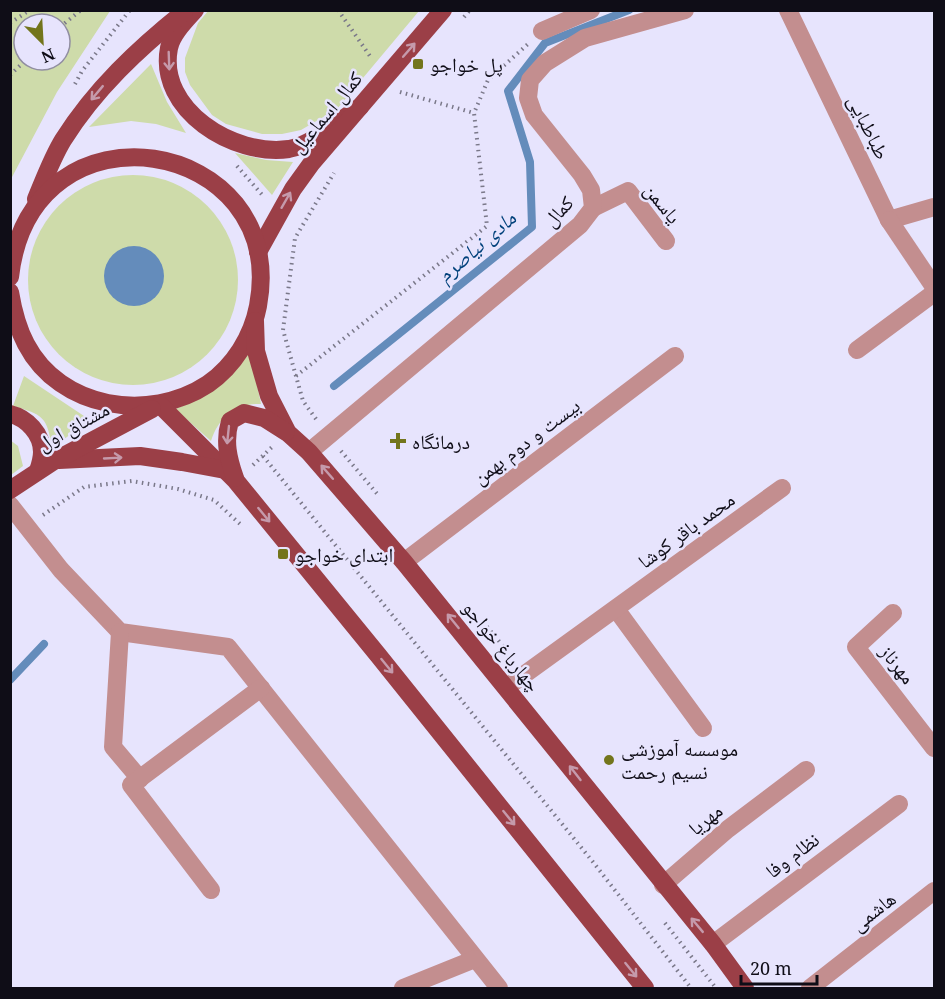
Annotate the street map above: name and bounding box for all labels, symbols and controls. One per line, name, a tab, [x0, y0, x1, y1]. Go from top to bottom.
north arrow	[12, 12, 72, 72]
text: N	[38, 43, 58, 68]
one-way arrow	[402, 43, 416, 58]
one-way arrow	[164, 50, 175, 70]
place label: پل خواجو	[430, 51, 503, 78]
marker: پل خواجو	[411, 57, 425, 71]
street label: کمال اسماعیل	[284, 65, 368, 159]
one-way arrow	[90, 85, 104, 100]
street label: طباطبایی	[842, 90, 896, 164]
street label: یاسمن	[638, 177, 688, 229]
street label: کمال	[537, 190, 579, 232]
one-way arrow	[281, 192, 292, 210]
water label: مادی نیاصرم	[431, 204, 522, 289]
street label: بیست و دوم بهمن	[467, 392, 586, 491]
street label: مشتاق اول	[32, 395, 114, 457]
one-way arrow	[222, 424, 233, 444]
place label: درمانگاه	[412, 428, 470, 455]
marker: درمانگاه	[389, 432, 407, 450]
one-way arrow	[102, 452, 122, 463]
one-way arrow	[320, 465, 334, 480]
street label: محمد باقر کوشا	[632, 486, 740, 574]
one-way arrow	[257, 507, 270, 523]
place label: ابتدای خواجو	[295, 541, 393, 568]
marker: ابتدای خواجو	[276, 547, 290, 561]
street label: چهارباغ خواجو	[457, 595, 547, 697]
one-way arrow	[446, 614, 460, 629]
street label: مهرناز	[873, 638, 922, 689]
one-way arrow	[380, 658, 394, 673]
place label: موسسه آموزشی نسیم رحمت	[621, 735, 738, 786]
marker: موسسه آموزشی نسیم رحمت	[602, 753, 616, 767]
one-way arrow	[569, 765, 582, 781]
street label: مهریا	[682, 797, 728, 841]
one-way arrow	[502, 810, 515, 826]
street label: نظام وفا	[760, 826, 825, 885]
street label: هاشمی	[845, 885, 901, 937]
one-way arrow	[690, 918, 704, 933]
scale bar	[741, 948, 818, 986]
text: 20 m	[750, 956, 792, 980]
one-way arrow	[624, 962, 637, 978]

